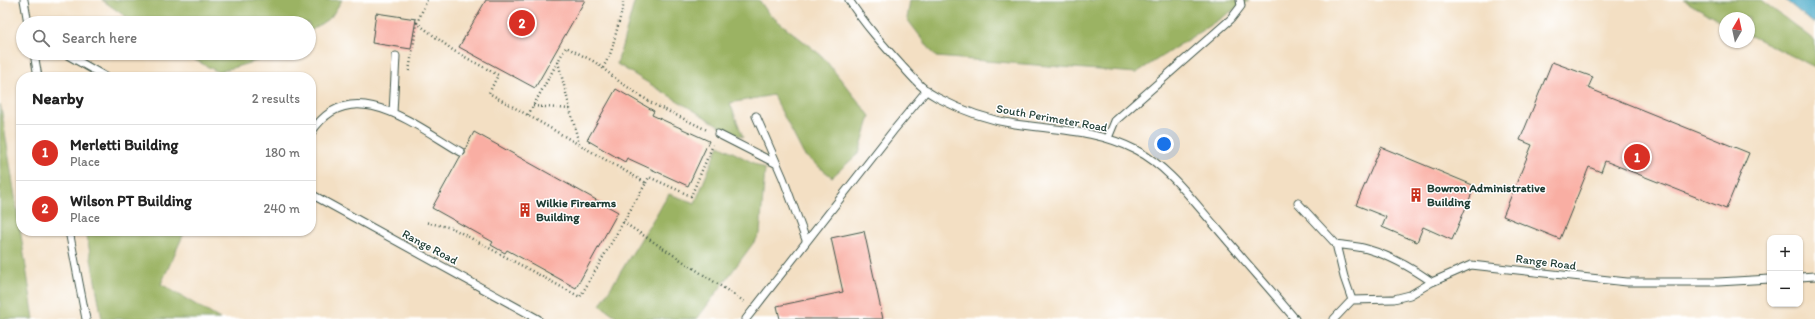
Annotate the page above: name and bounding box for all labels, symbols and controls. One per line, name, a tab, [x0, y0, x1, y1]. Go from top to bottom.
pin: 2	[509, 8, 535, 38]
north arrow	[1719, 12, 1755, 48]
search box	[16, 16, 316, 60]
icon: search	[30, 27, 52, 49]
text: Search here	[62, 29, 137, 47]
text: Nearby	[32, 88, 84, 108]
text: 2 results	[252, 91, 300, 106]
street label: South Perimeter Road	[995, 101, 1109, 135]
your location	[1154, 134, 1174, 154]
text: Merletti Building	[70, 136, 178, 154]
pin: 1	[1624, 142, 1650, 172]
text: 1	[42, 145, 48, 160]
text: 180 m	[265, 145, 300, 160]
text: Place	[70, 154, 100, 169]
place label: Bowron Administrative Building	[1427, 181, 1546, 210]
building icon: Bowron Administrative Building	[1408, 187, 1424, 203]
text: Wilson PT Building	[70, 192, 192, 210]
place label: Wilkie Firearms Building	[536, 196, 617, 225]
text: 2	[42, 201, 48, 216]
text: 240 m	[263, 201, 300, 216]
building icon: Wilkie Firearms Building	[517, 202, 533, 218]
text: Place	[70, 210, 100, 225]
street label: Range Road	[400, 226, 461, 268]
map controls	[1767, 235, 1803, 307]
button: +	[1767, 235, 1803, 271]
street label: Range Road	[1515, 251, 1578, 273]
button: −	[1767, 271, 1803, 307]

